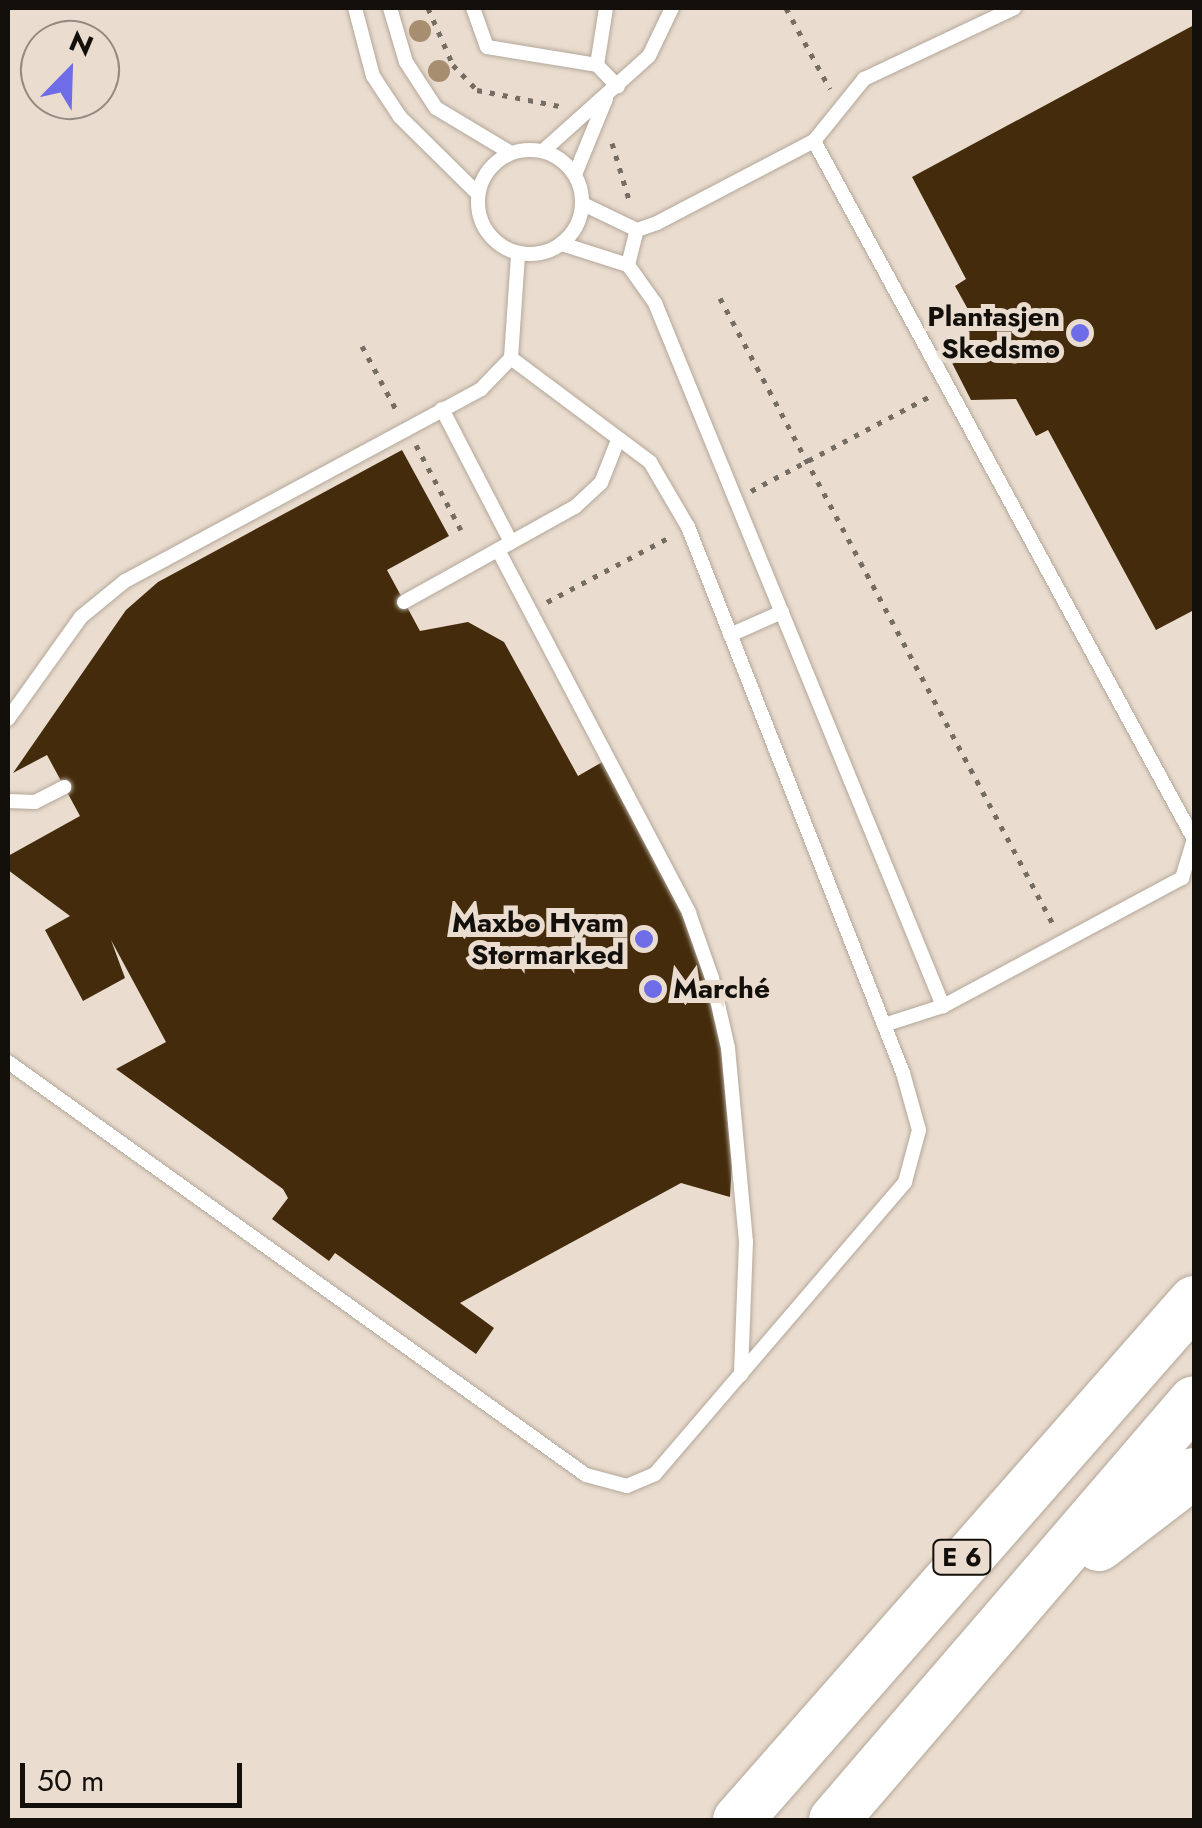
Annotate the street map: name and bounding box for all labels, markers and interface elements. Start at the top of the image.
north arrow [20,20,120,120]
text: N [63,21,99,67]
place label: Plantasjen Skedsmo [927,300,1060,366]
marker: Plantasjen Skedsmo [1069,322,1091,344]
place label: Maxbo Hvam Stormarked [452,906,624,972]
marker: Maxbo Hvam Stormarked [633,928,655,950]
place label: Marché [673,972,770,1006]
marker: Marché [642,978,664,1000]
road number: E 6 [932,1537,992,1577]
scale bar [25,1743,248,1805]
text: 50 m [37,1759,104,1802]

